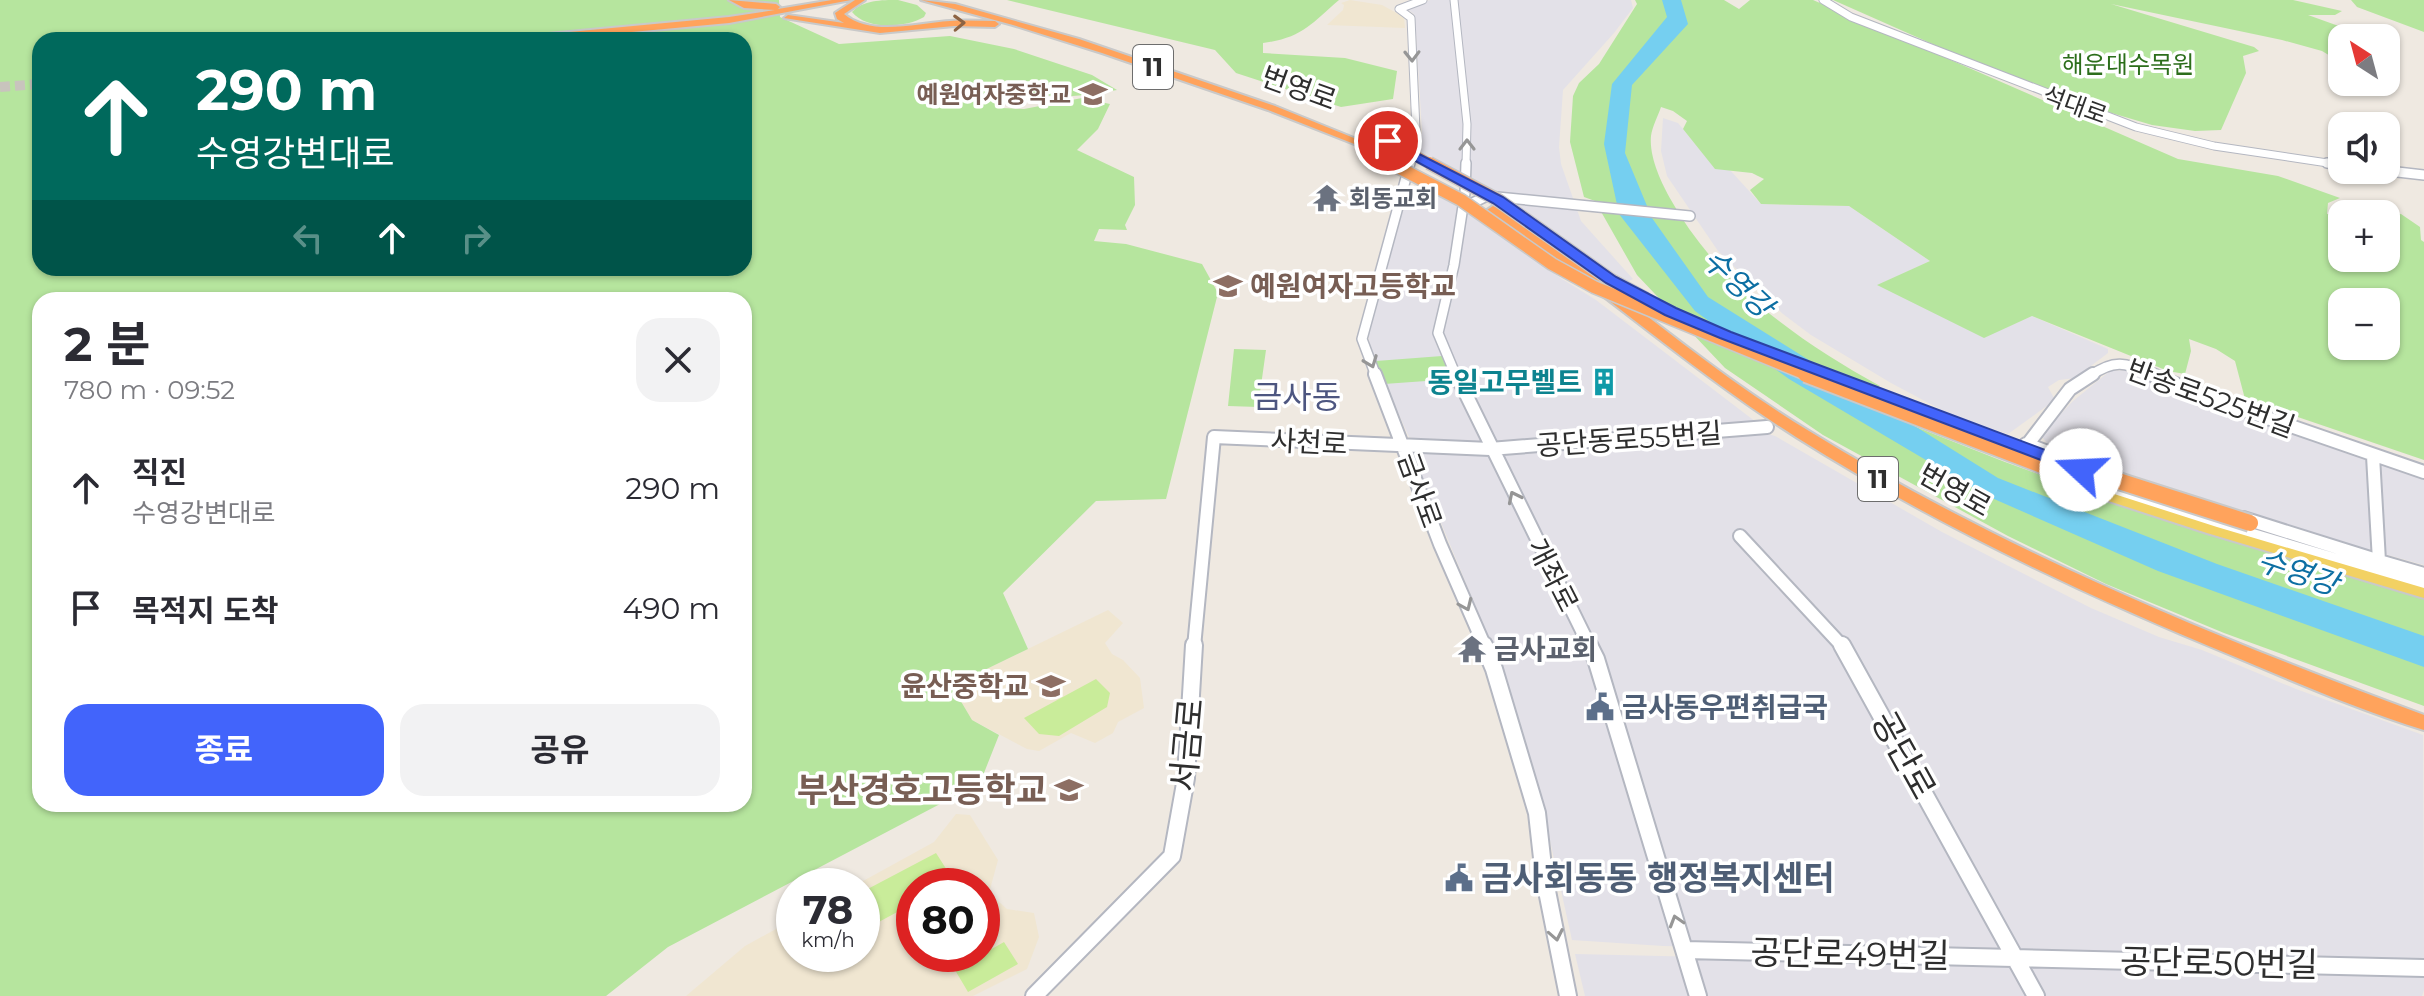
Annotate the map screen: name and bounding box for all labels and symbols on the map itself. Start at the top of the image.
one-way arrow [953,15,965,32]
north arrow [2328,24,2400,96]
road number: 11 [1133,45,1173,89]
one-way arrow [1403,50,1421,63]
park label: 해운대수목원 [2062,50,2194,79]
street label: 번영로 [1257,59,1341,117]
school or university icon: 예원여자중학교 [1078,79,1108,109]
place label: 예원여자중학교 [916,80,1071,109]
street label: 석대로 [2039,80,2111,130]
pin [1354,107,1422,175]
one-way arrow [1458,138,1476,151]
temple icon: 회동교회 [1312,183,1342,213]
place label: 회동교회 [1349,184,1437,213]
water label: 수영강 [1695,241,1783,327]
place label: 예원여자고등학교 [1250,269,1456,303]
school or university icon: 예원여자고등학교 [1213,271,1243,301]
street label: 반송로525번길 [2122,352,2300,444]
one-way arrow [1361,354,1378,368]
place label: 동일고무벨트 [1427,365,1582,399]
building icon: 동일고무벨트 [1589,367,1619,397]
district label: 금사동 [1253,377,1341,416]
street label: 공단동로55번길 [1535,416,1723,462]
street label: 사천로 [1270,423,1348,461]
position arrow [2039,428,2123,512]
street label: 금사로 [1391,448,1449,532]
street label: 번영로 [1913,456,1997,524]
road number: 11 [1858,457,1898,501]
one-way arrow [1508,490,1524,505]
street label: 개좌로 [1520,533,1586,617]
water label: 수영강 [2253,541,2346,604]
one-way arrow [1456,596,1472,611]
place label: 금사교회 [1494,632,1597,666]
temple icon: 금사교회 [1457,634,1487,664]
place label: 윤산중학교 [900,669,1029,703]
school or university icon: 윤산중학교 [1036,671,1066,701]
place label: 금사동우편취급국 [1622,690,1828,724]
public building icon: 금사동우편취급국 [1585,692,1615,722]
street label: 서금로 [1162,696,1212,794]
street label: 공단로 [1863,704,1945,806]
place label: 부산경호고등학교 [797,769,1047,811]
school or university icon: 부산경호고등학교 [1054,775,1084,805]
place label: 금사회동동 행정복지센터 [1481,857,1835,899]
public building icon: 금사회동동 행정복지센터 [1444,863,1474,893]
speed limit sign: 80 [896,868,1000,972]
one-way arrow [1669,915,1685,929]
one-way arrow [1547,927,1564,941]
street label: 공단로49번길 [1750,931,1950,977]
street label: 공단로50번길 [2120,940,2318,986]

